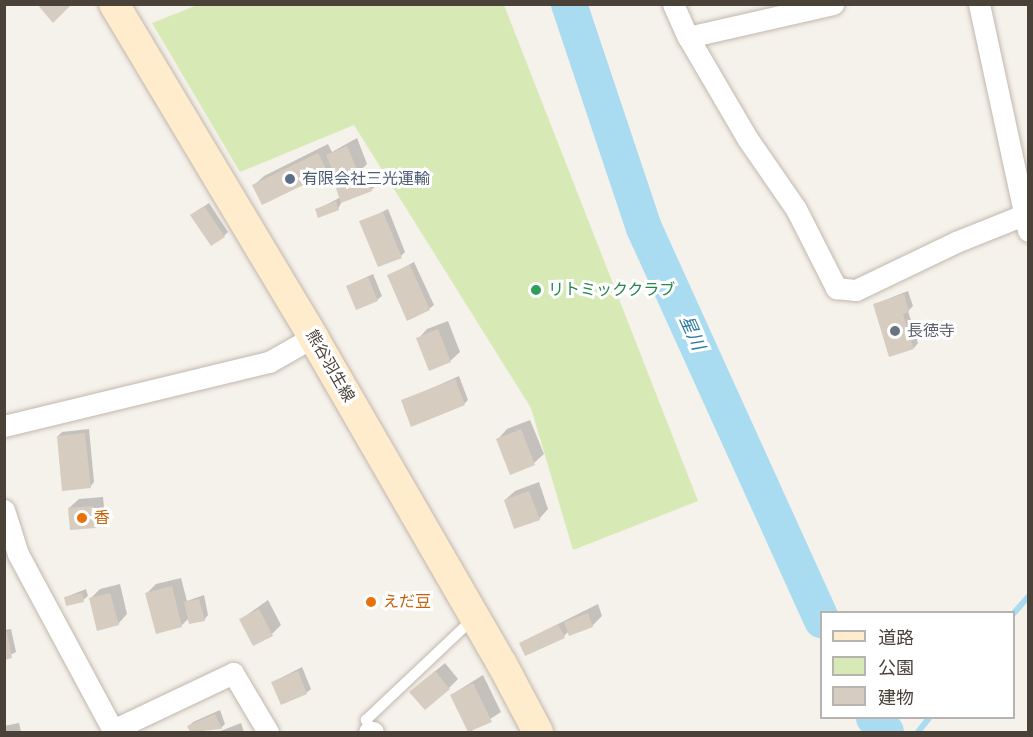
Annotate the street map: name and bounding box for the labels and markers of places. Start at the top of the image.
place label: 有限会社三光運輸 [302,169,430,189]
marker: 有限会社三光運輸 [283,172,297,186]
place label: リトミッククラブ [548,280,676,300]
marker: リトミッククラブ [529,283,543,297]
place label: 長徳寺 [907,321,955,341]
marker: 長徳寺 [888,324,902,338]
place label: 香 [94,508,110,528]
marker: 香 [75,511,89,525]
place label: えだ豆 [383,592,431,612]
marker: えだ豆 [364,595,378,609]

